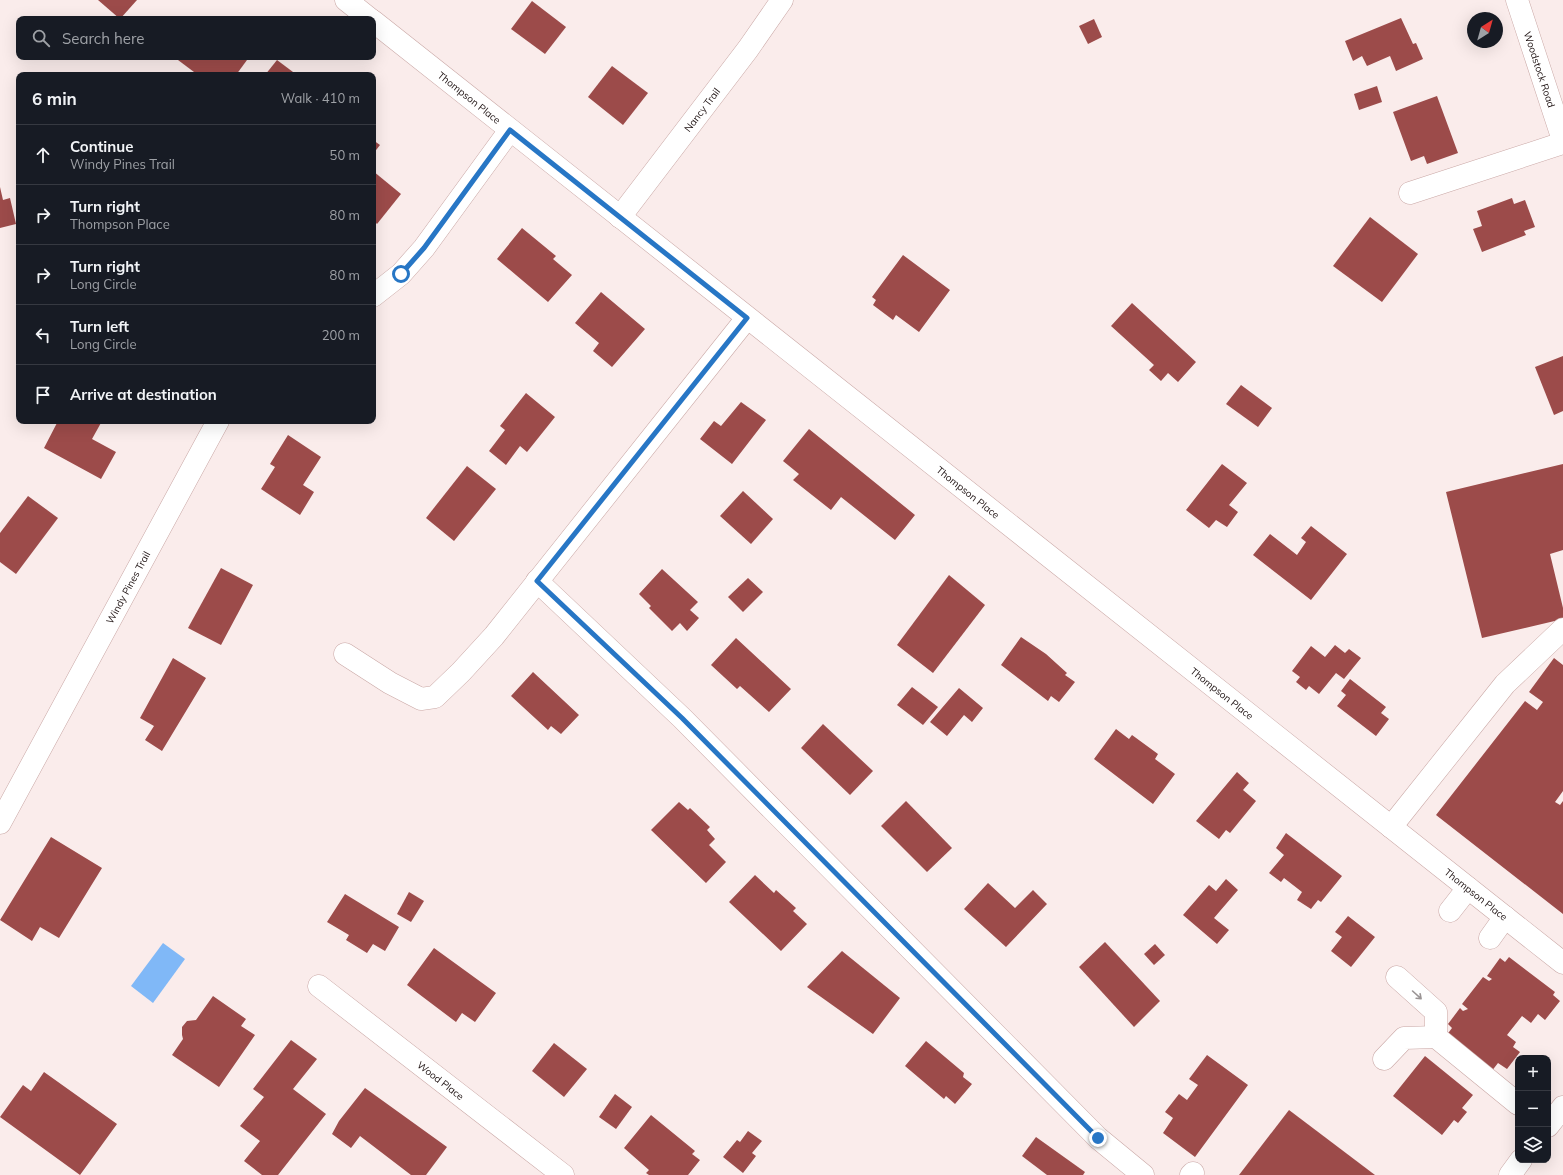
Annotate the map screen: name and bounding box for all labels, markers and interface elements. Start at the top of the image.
north arrow [1467,12,1503,48]
search box [16,16,376,60]
icon: search [30,27,52,49]
text: Search here [62,29,144,48]
street label: Woodstock Road [1521,30,1558,109]
street label: Thompson Place [435,68,504,126]
street label: Nancy Trail [681,85,723,134]
text: 6 min [32,88,77,109]
text: Walk · 410 m [281,90,360,106]
text: Continue [70,137,133,156]
icon: ahead [32,144,54,166]
text: 50 m [330,147,360,163]
text: Windy Pines Trail [70,156,175,172]
text: Turn right [70,197,140,216]
icon: right [32,204,54,226]
text: 80 m [330,207,360,223]
text: Thompson Place [70,216,170,232]
text: Turn right [70,257,140,276]
icon: right [32,264,54,286]
route start [392,265,410,283]
text: 80 m [330,267,360,283]
text: Long Circle [70,276,137,292]
text: Turn left [70,317,129,336]
icon: left [32,324,54,346]
text: 200 m [322,327,360,343]
text: Long Circle [70,336,137,352]
icon: arrive [32,384,54,406]
text: Arrive at destination [70,385,217,404]
street label: Thompson Place [934,463,1002,521]
street label: Windy Pines Trail [103,549,153,626]
street label: Thompson Place [1188,664,1256,722]
street label: Thompson Place [1442,865,1510,923]
one-way arrow [1411,990,1422,999]
map controls [1515,1055,1551,1163]
button: + [1515,1055,1551,1091]
street label: Wood Place [415,1058,467,1103]
button: − [1515,1091,1551,1127]
button: layers [1515,1127,1551,1163]
route end [1089,1129,1107,1147]

